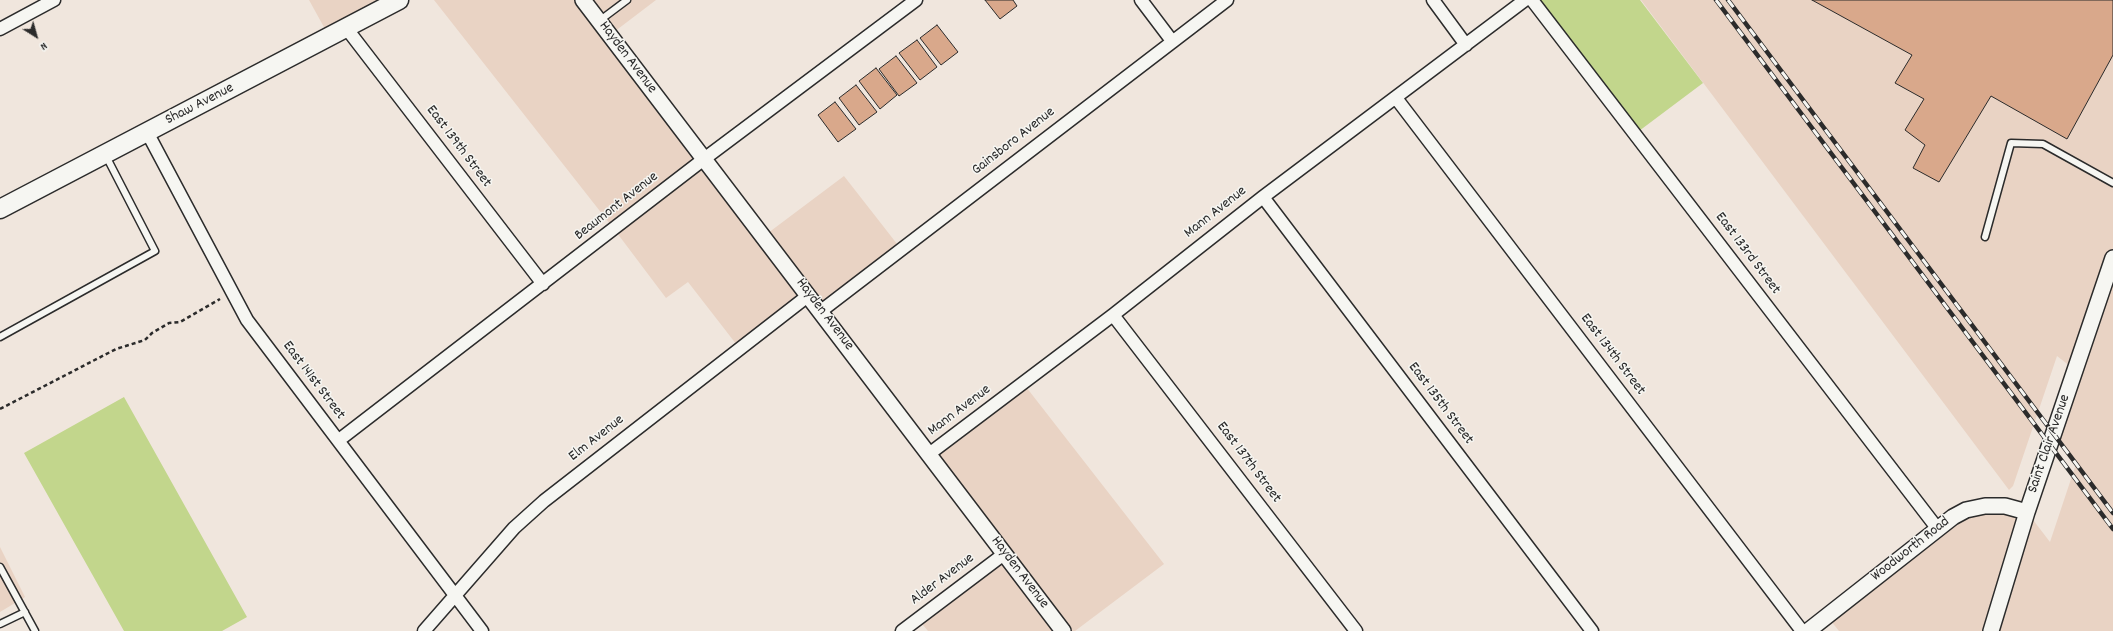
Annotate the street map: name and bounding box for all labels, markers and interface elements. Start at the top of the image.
north arrow [16,16,56,56]
street label: Hayden Avenue [594,18,660,98]
text: N [36,38,50,54]
street label: Shaw Avenue [163,80,237,130]
street label: East 139th Street [421,102,495,192]
street label: Gainsboro Avenue [969,104,1059,180]
street label: Beaumont Avenue [572,169,662,245]
street label: Mann Avenue [1181,183,1251,243]
street label: East 133rd Street [1710,209,1784,299]
street label: Hayden Avenue [791,275,857,355]
street label: East 134th Street [1575,311,1649,399]
street label: East 141st Street [278,338,348,424]
street label: East 135th Street [1403,359,1477,449]
street label: Mann Avenue [925,381,995,441]
street label: Saint Clair Avenue [2025,392,2075,496]
street label: Elm Avenue [566,412,628,466]
street label: East 137th Street [1212,419,1284,507]
street label: Woodworth Road [1868,514,1954,586]
street label: Hayden Avenue [986,533,1052,613]
street label: Alder Avenue [907,550,979,610]

